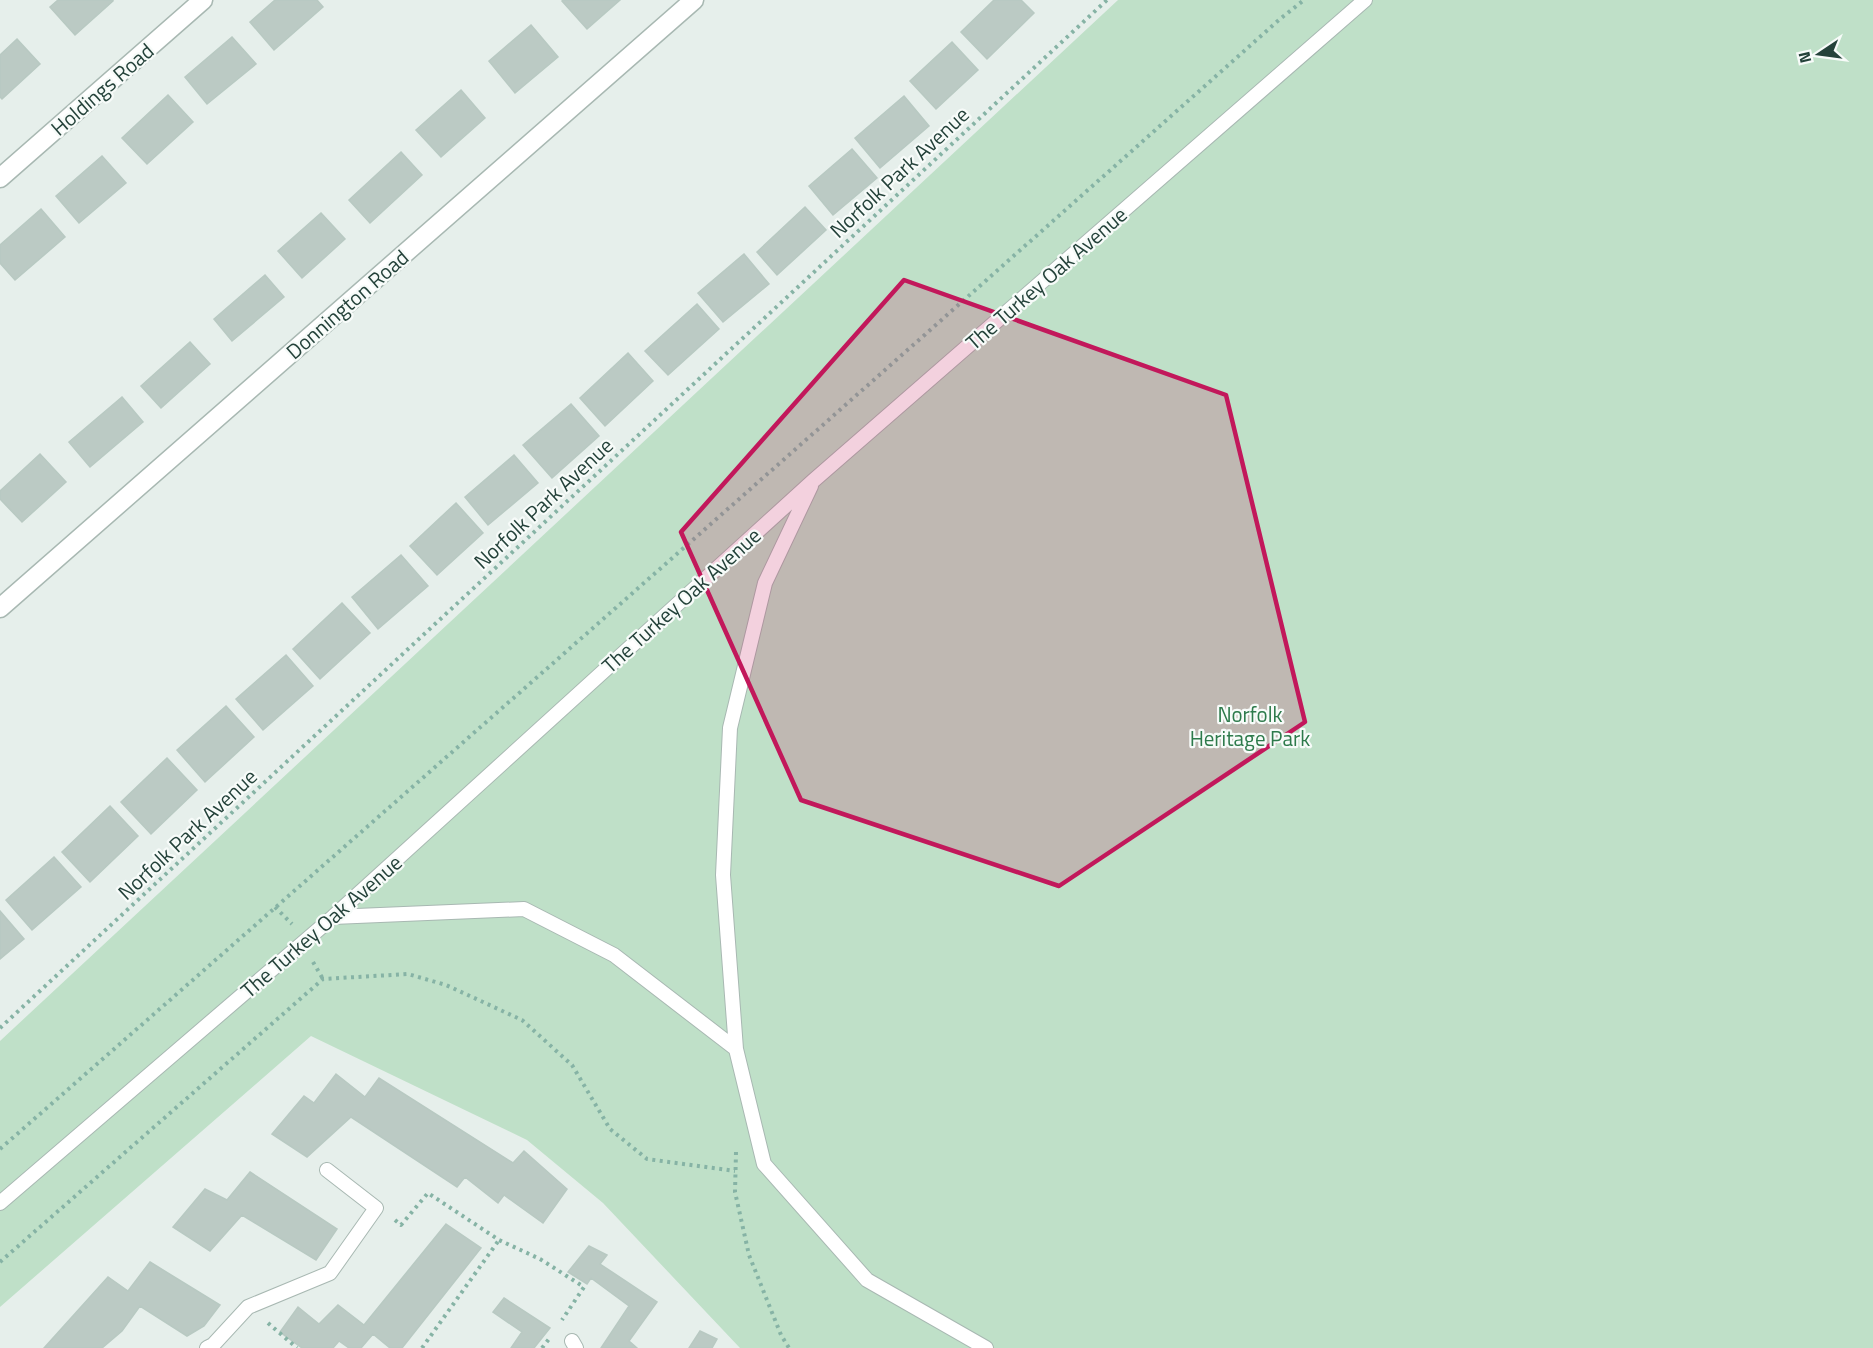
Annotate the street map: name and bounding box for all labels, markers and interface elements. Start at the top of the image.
north arrow [1789,24,1849,84]
street label: Holdings Road [43,35,161,143]
text: N [1791,49,1817,65]
street label: Norfolk Park Avenue [822,99,976,245]
street label: The Turkey Oak Avenue [958,199,1134,357]
street label: Donnington Road [279,242,415,366]
street label: Norfolk Park Avenue [466,430,620,576]
street label: The Turkey Oak Avenue [594,520,768,680]
park label: Norfolk Heritage Park [1190,698,1310,754]
street label: Norfolk Park Avenue [110,761,264,907]
street label: The Turkey Oak Avenue [233,847,409,1005]

